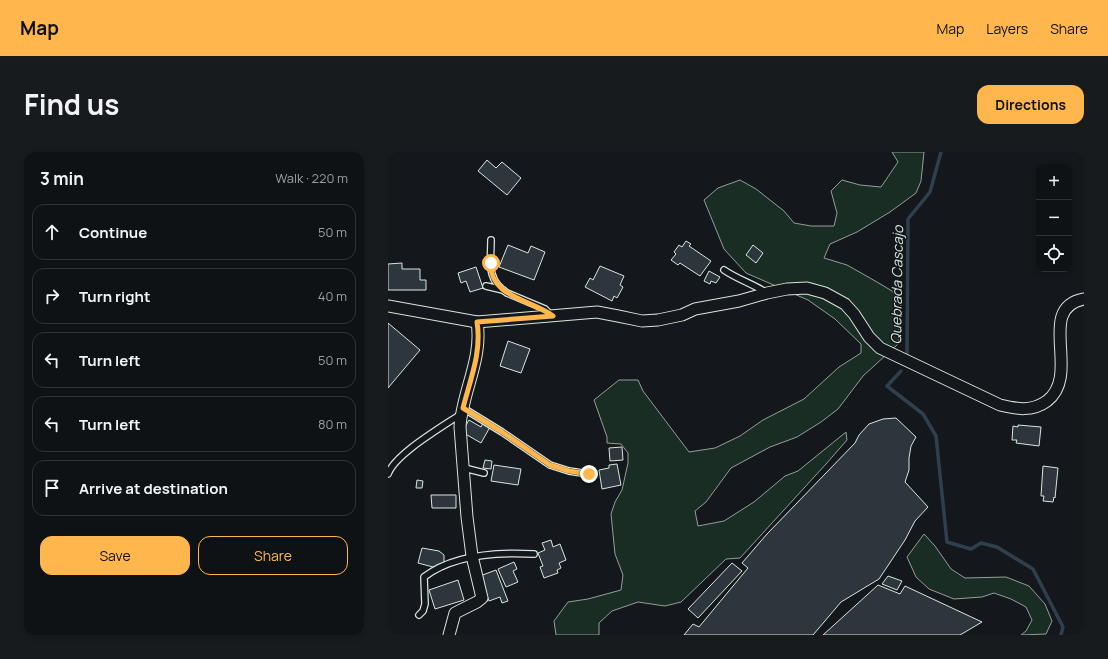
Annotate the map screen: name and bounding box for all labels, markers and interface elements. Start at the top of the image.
text: Map [20,15,59,41]
text: Map [936,19,964,38]
text: Layers [986,19,1028,38]
text: Share [1050,19,1088,38]
text: Find us [24,85,119,123]
button: Directions [977,85,1084,124]
map controls [1036,164,1072,272]
button: + [1036,164,1072,200]
text: 3 min [40,167,84,190]
text: Walk · 220 m [275,169,348,187]
button: − [1036,200,1072,236]
icon: ahead [41,221,63,243]
text: Continue [79,222,147,243]
text: 50 m [318,223,347,241]
water label: Quebrada Cascajo [886,225,907,345]
button: locate [1036,236,1072,272]
route start [482,254,500,272]
icon: right [41,285,63,307]
text: Turn right [79,286,150,307]
text: 40 m [318,287,347,305]
icon: left [41,349,63,371]
text: Turn left [79,350,141,371]
text: 50 m [318,351,347,369]
icon: left [41,413,63,435]
text: Turn left [79,414,141,435]
text: 80 m [318,415,347,433]
route end [580,465,598,483]
icon: arrive [41,477,63,499]
text: Arrive at destination [79,478,228,499]
button: Save [40,536,190,575]
button: Share [198,536,348,575]

